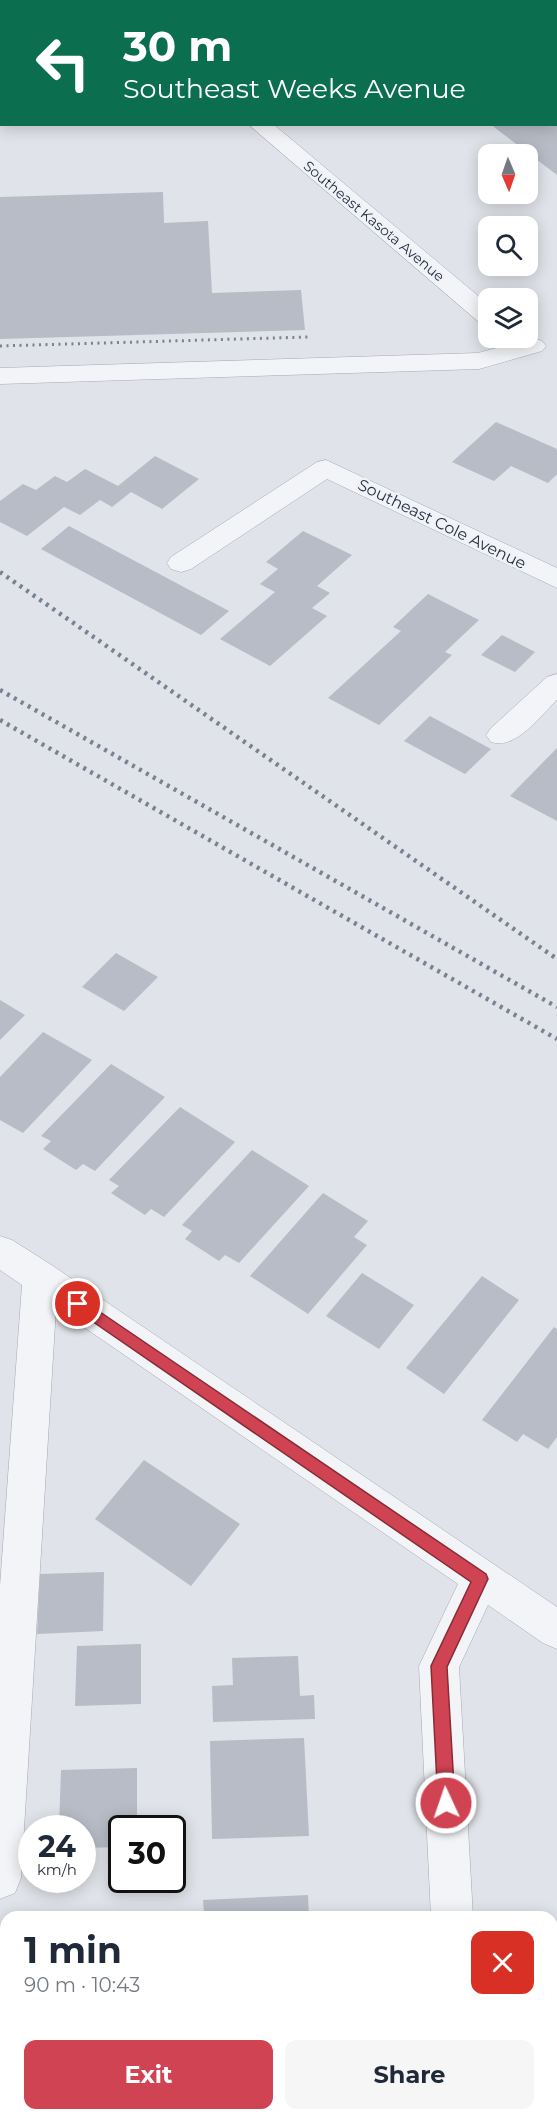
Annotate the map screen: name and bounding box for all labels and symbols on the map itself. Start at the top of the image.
north arrow [478,144,538,204]
street label: Southeast Kasota Avenue [300,157,448,285]
street label: Southeast Cole Avenue [355,475,529,573]
pin [52,1278,103,1329]
position arrow [414,1771,478,1835]
speed limit sign: 30 [108,1815,186,1893]

